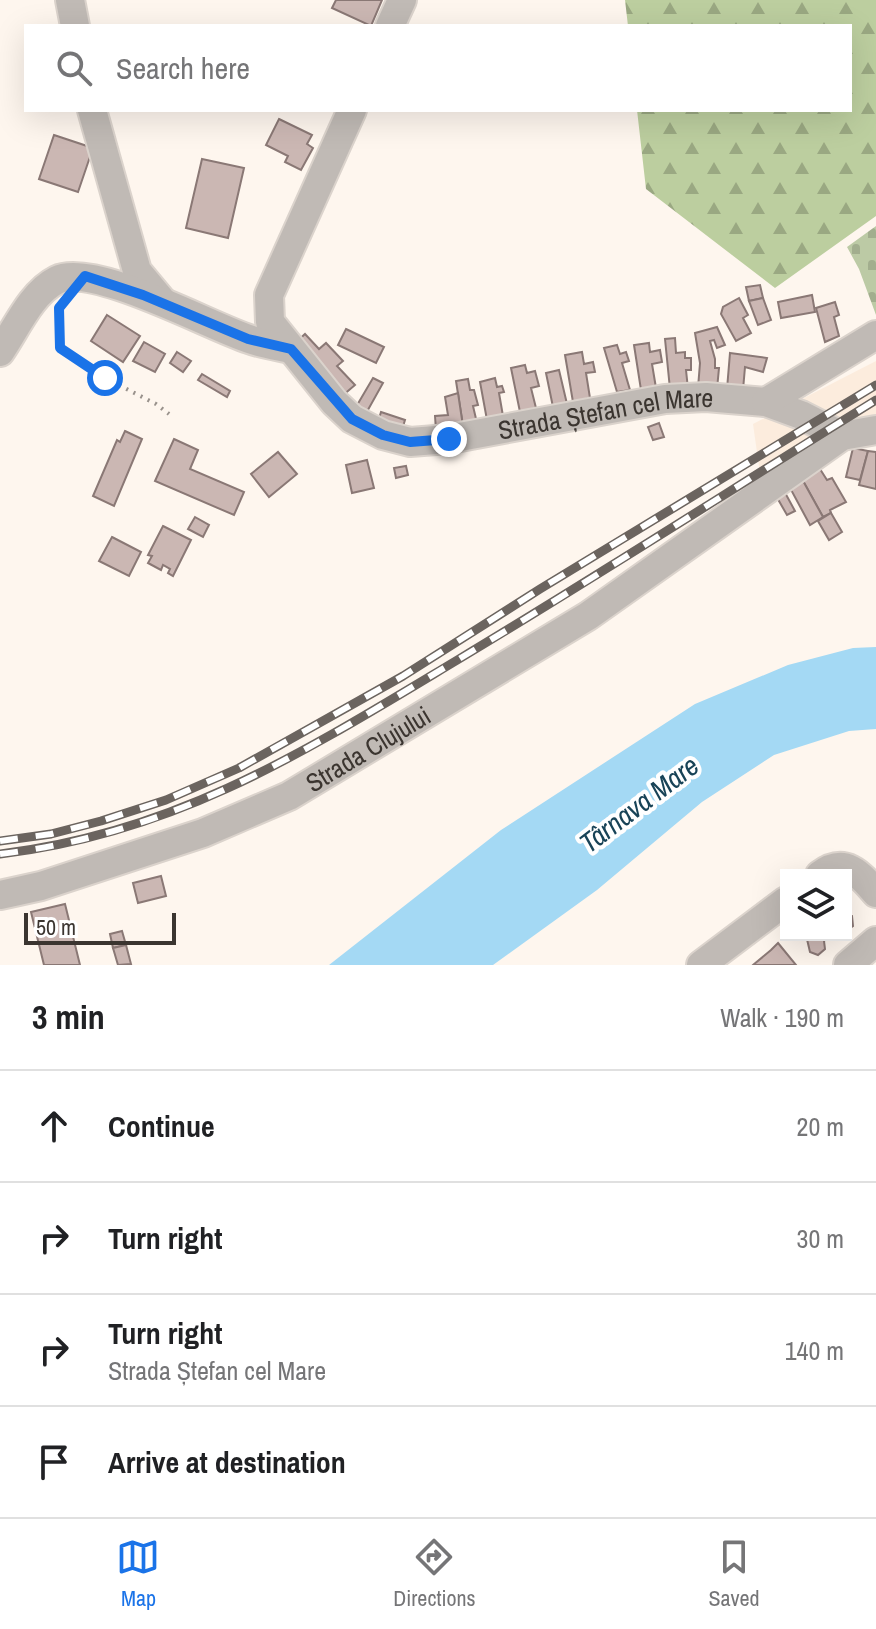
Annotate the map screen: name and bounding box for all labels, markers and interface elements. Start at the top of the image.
search box [24,24,852,112]
icon: search [52,46,96,90]
text: Search here [116,48,250,88]
route start [87,360,123,396]
street label: Strada Ștefan cel Mare [495,379,715,447]
route end [431,421,467,457]
street label: Strada Clujului [299,697,437,800]
water label: Târnava Mare [572,747,706,861]
map controls [780,869,852,941]
button: layers [780,869,852,941]
scale bar [24,909,176,945]
text: 50 m [36,912,76,942]
text: 3 min [32,994,105,1040]
text: Walk · 190 m [720,1000,844,1035]
icon: ahead [32,1104,76,1148]
text: Continue [108,1106,215,1146]
text: 20 m [797,1109,844,1144]
icon: right [32,1216,76,1260]
text: Turn right [108,1218,222,1258]
text: 30 m [797,1221,844,1256]
text: Turn right [108,1313,222,1353]
icon: right [32,1328,76,1372]
text: 140 m [785,1333,844,1368]
text: Strada Ștefan cel Mare [108,1353,326,1388]
icon: arrive [32,1440,76,1484]
text: Arrive at destination [108,1442,346,1482]
tab: Map [116,1535,160,1613]
tab: Directions [393,1535,476,1613]
tab: Saved [708,1535,760,1613]

